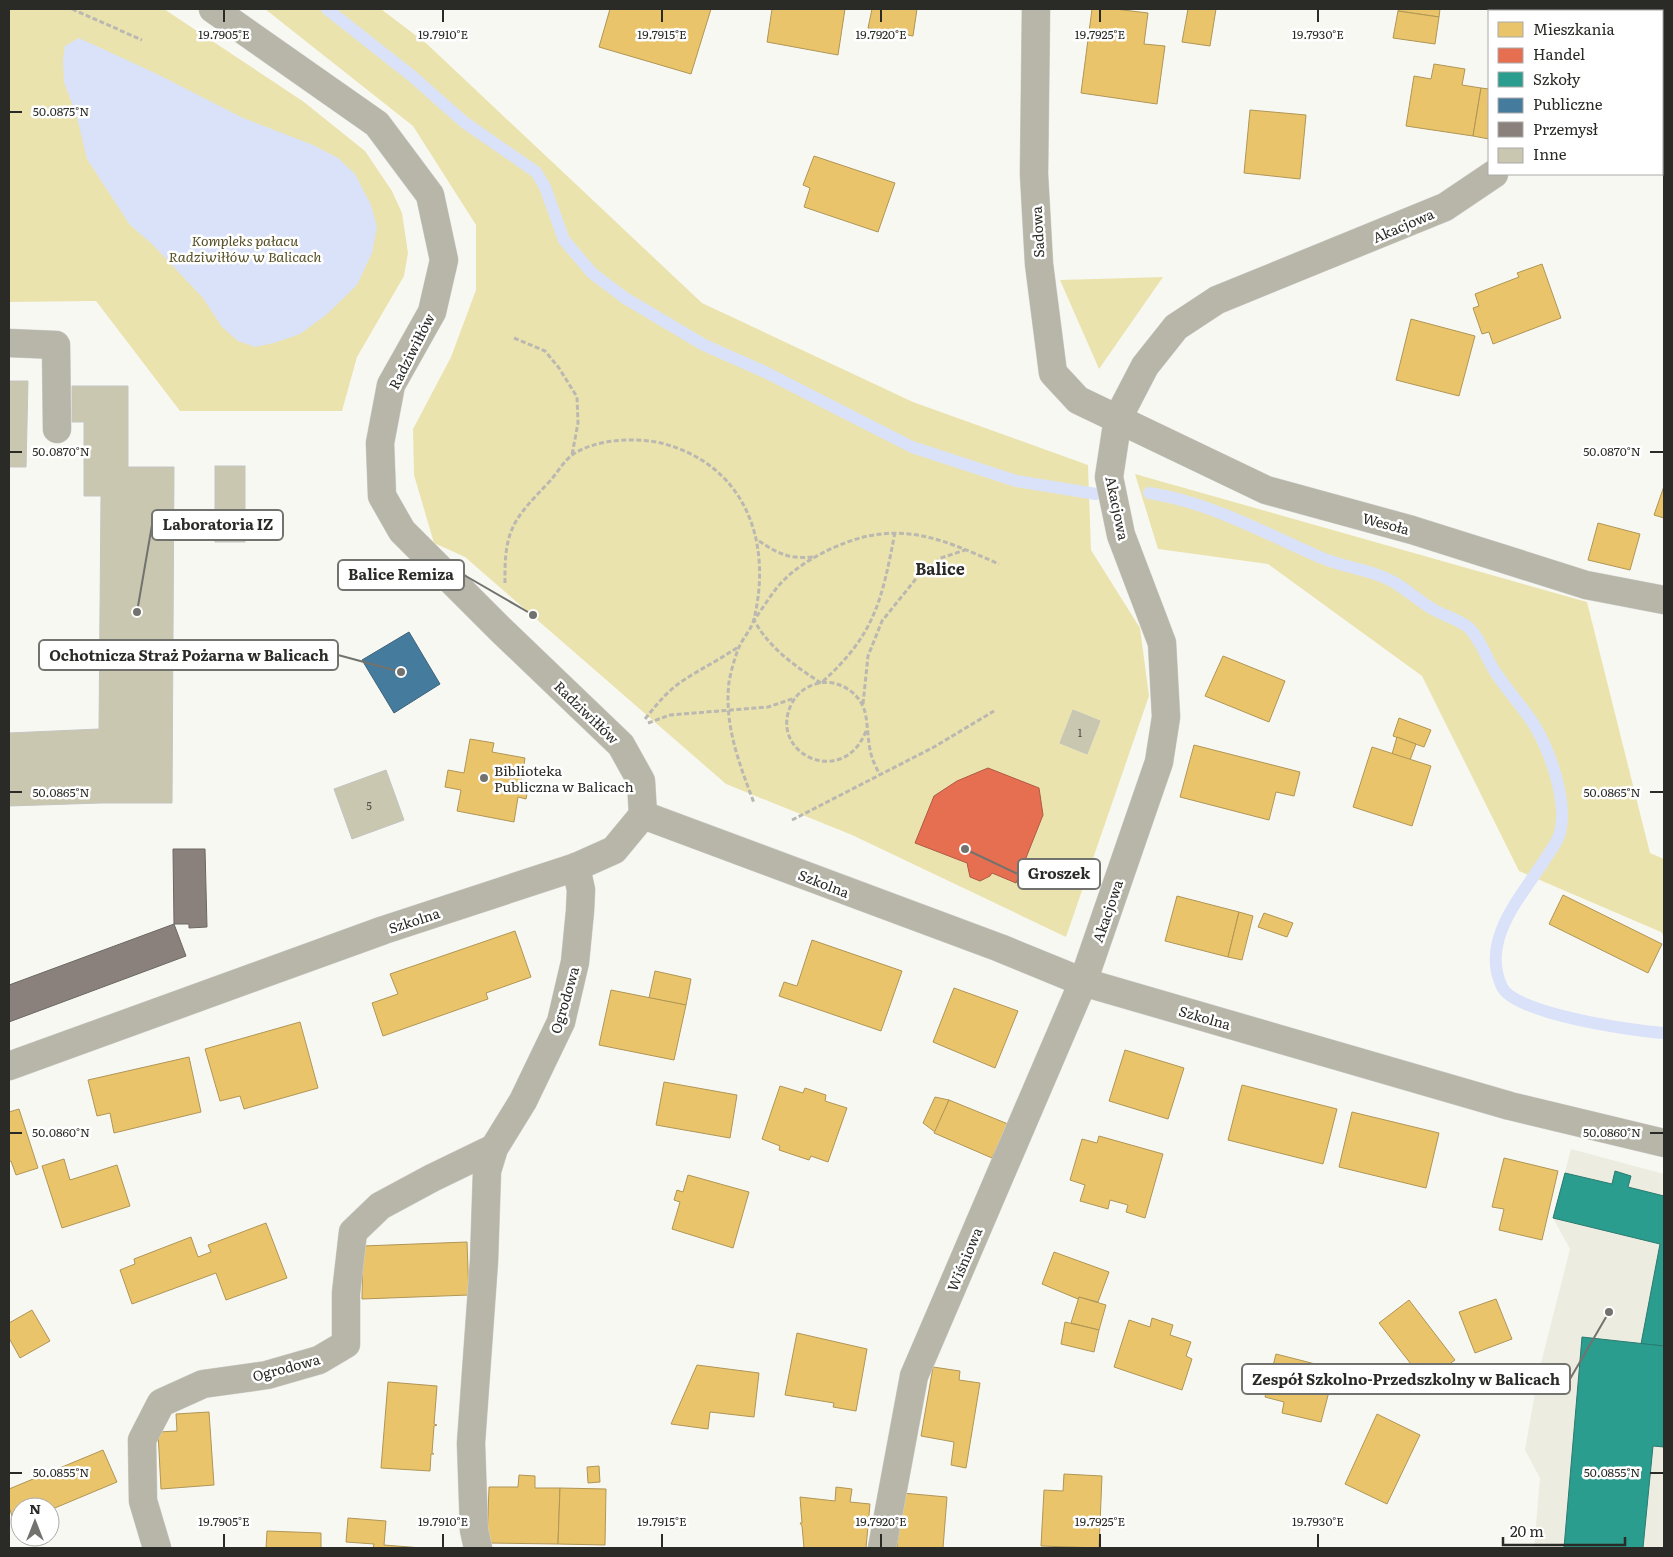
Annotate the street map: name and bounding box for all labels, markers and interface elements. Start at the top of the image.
legend [1488,10,1663,175]
text: Mieszkania [1533,17,1615,40]
text: 19.7905°E [198,25,250,43]
text: 19.7910°E [418,25,468,43]
text: 19.7915°E [637,25,687,43]
text: 19.7920°E [855,25,907,43]
text: 19.7925°E [1075,25,1126,43]
text: 19.7930°E [1292,25,1344,43]
text: Handel [1533,42,1585,65]
text: Szkoły [1533,67,1581,90]
text: Publiczne [1533,92,1603,115]
text: 50.0875°N [33,102,89,120]
text: Przemysł [1533,117,1598,140]
text: Inne [1533,142,1567,165]
street label: Akacjowa [1369,203,1437,247]
street label: Sadowa [1026,205,1048,258]
park label: Kompleks pałacu Radziwiłłów w Balicach [169,230,322,266]
street label: Radziwiłłów [383,309,439,393]
text: 50.0870°N [32,442,90,460]
text: 50.0870°N [1583,442,1641,460]
street label: Akacjowa [1101,474,1135,542]
street label: Wesoła [1360,507,1412,539]
callout: Laboratoria IZ [152,510,283,540]
text: Laboratoria IZ [163,512,273,535]
district label: Balice [915,556,965,580]
callout: Balice Remiza [338,560,464,590]
text: Balice Remiza [348,562,454,585]
callout: Ochotnicza Straż Pożarna w Balicach [39,640,338,670]
text: Ochotnicza Straż Pożarna w Balicach [49,643,329,666]
street label: Radziwiłłów [550,676,624,748]
house number: 1 [1078,724,1083,740]
place label: Biblioteka Publiczna w Balicach [494,760,634,796]
marker: Biblioteka Publiczna w Balicach [478,772,490,784]
text: 50.0865°N [32,783,90,801]
text: 50.0865°N [1583,783,1641,801]
house number: 5 [366,797,372,813]
callout: Groszek [1018,859,1100,889]
text: Groszek [1028,861,1091,884]
street label: Szkolna [796,864,853,902]
street label: Akacjowa [1087,877,1127,945]
street label: Szkolna [386,902,443,938]
street label: Ogrodowa [545,964,583,1036]
street label: Szkolna [1177,1000,1234,1034]
text: 50.0860°N [32,1123,90,1141]
text: 50.0860°N [1583,1123,1641,1141]
street label: Wiśniowa [942,1224,987,1294]
street label: Ogrodowa [250,1348,322,1386]
callout: Zespół Szkolno-Przedszkolny w Balicach [1242,1364,1570,1394]
text: Zespół Szkolno-Przedszkolny w Balicach [1252,1367,1560,1390]
text: 50.0855°N [33,1463,89,1481]
text: 50.0855°N [1584,1463,1640,1481]
north arrow [10,1497,60,1547]
text: N [29,1498,41,1518]
text: 19.7905°E [198,1512,250,1530]
text: 19.7910°E [418,1512,468,1530]
text: 19.7915°E [637,1512,687,1530]
text: 19.7920°E [855,1512,907,1530]
text: 19.7925°E [1075,1512,1126,1530]
text: 19.7930°E [1292,1512,1344,1530]
scale bar [1503,1514,1626,1546]
text: 20 m [1510,1519,1544,1542]

